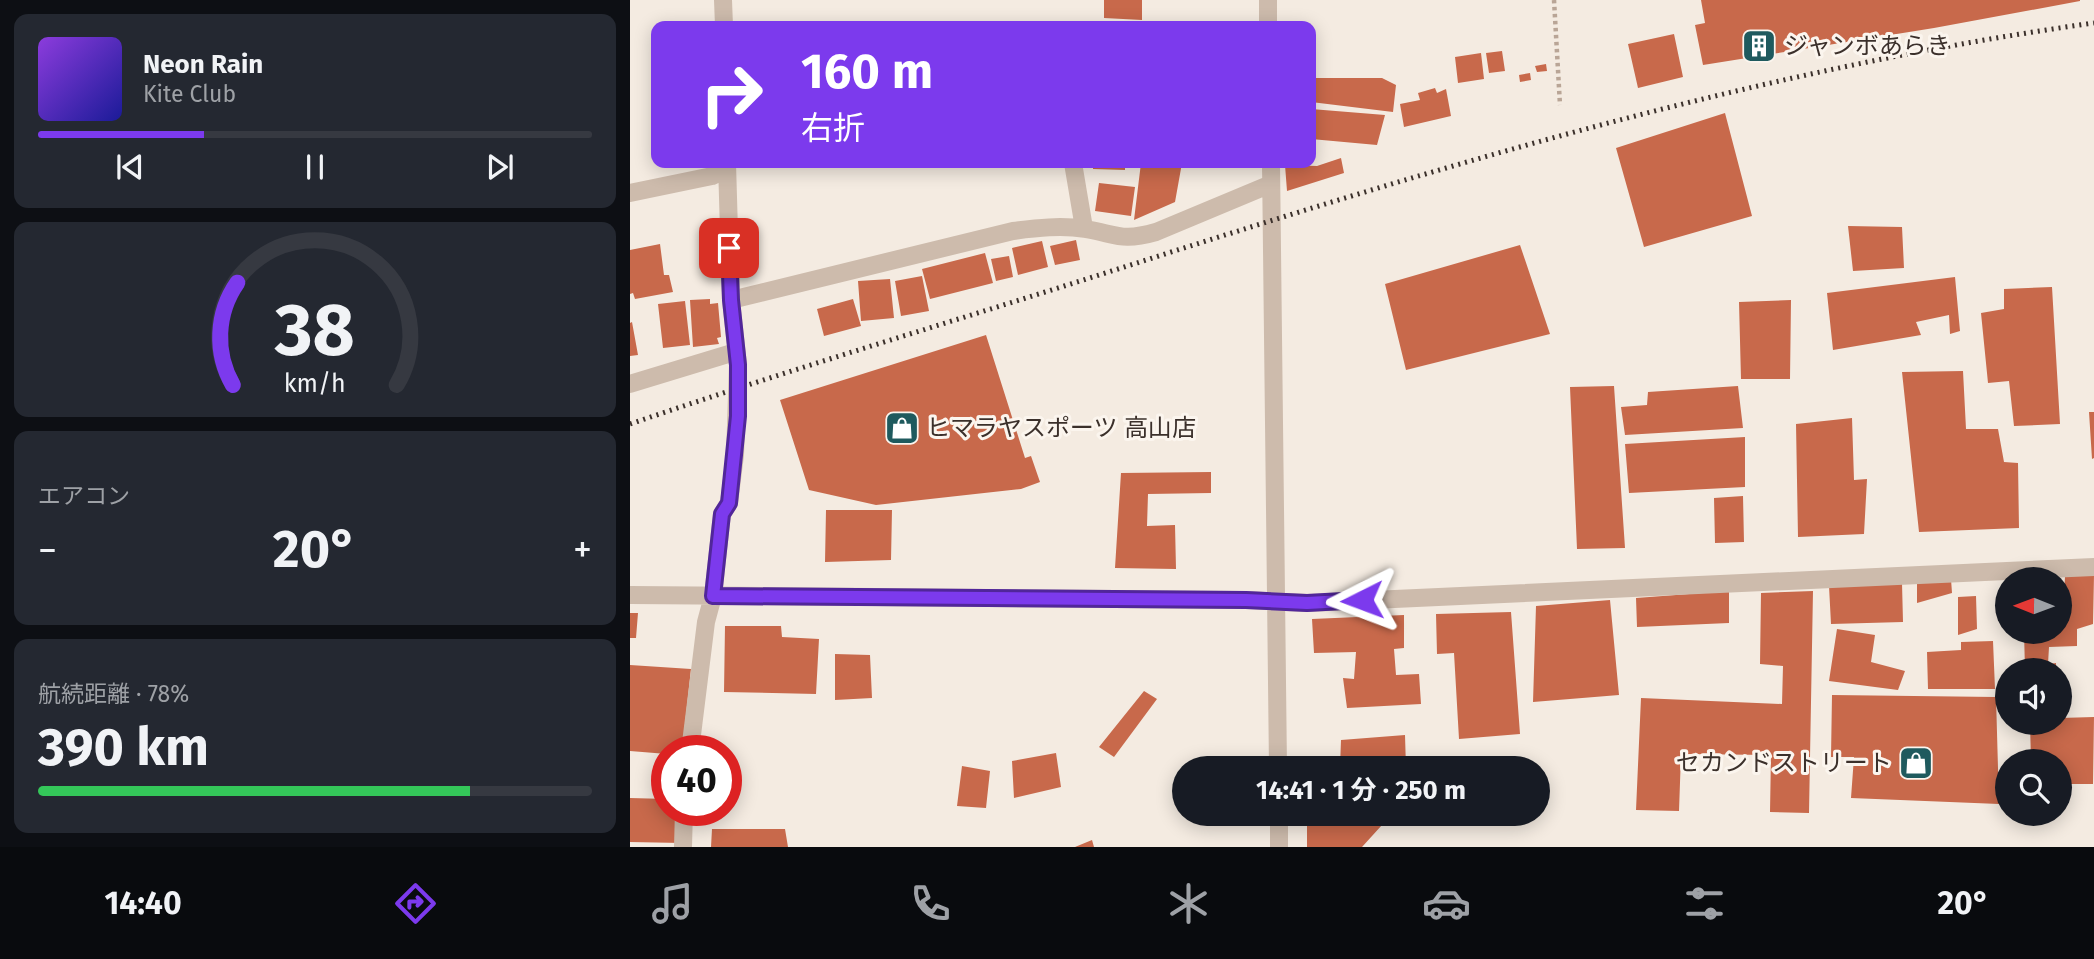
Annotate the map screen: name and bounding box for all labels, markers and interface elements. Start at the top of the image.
building icon: ジャンボあらき [1740,27,1778,65]
place label: ジャンボあらき [1784,32,1951,60]
text: 160 m [801,42,933,101]
text: Neon Rain [143,49,263,80]
icon: right [686,49,777,140]
text: Kite Club [143,80,236,108]
text: 右折 [801,109,865,147]
icon: previous [111,148,149,186]
icon: pause [296,148,334,186]
icon: next [481,148,519,186]
pin [699,218,759,278]
icon: arrive [710,229,748,267]
text: 38 [274,288,355,375]
text: km/h [284,369,346,399]
shop icon: ヒマラヤスポーツ 高山店 [883,409,921,447]
place label: ヒマラヤスポーツ 高山店 [926,414,1196,442]
text: エアコン [38,482,130,510]
text: 20° [273,518,357,581]
text: − [38,527,57,573]
text: + [573,527,592,573]
position arrow [1325,563,1399,637]
north arrow [1995,567,2072,644]
map controls [1995,567,2072,826]
button: sound [1995,658,2072,735]
text: 航続距離 · 78% [38,680,189,708]
text: 390 km [38,716,209,779]
speed limit sign: 40 [651,735,742,826]
shop icon: セカンドストリート [1897,744,1935,782]
place label: セカンドストリート [1676,749,1892,777]
button: search [1995,749,2072,826]
text: 14:41 · 1 分 · 250 m [1256,775,1466,806]
icon: directions [391,879,440,928]
icon: music [648,879,697,928]
icon: phone [906,879,955,928]
icon: climate [1164,879,1213,928]
icon: car [1422,879,1471,928]
icon: filters [1680,879,1729,928]
text: 14:40 [104,884,182,922]
text: 20° [1938,884,1990,922]

